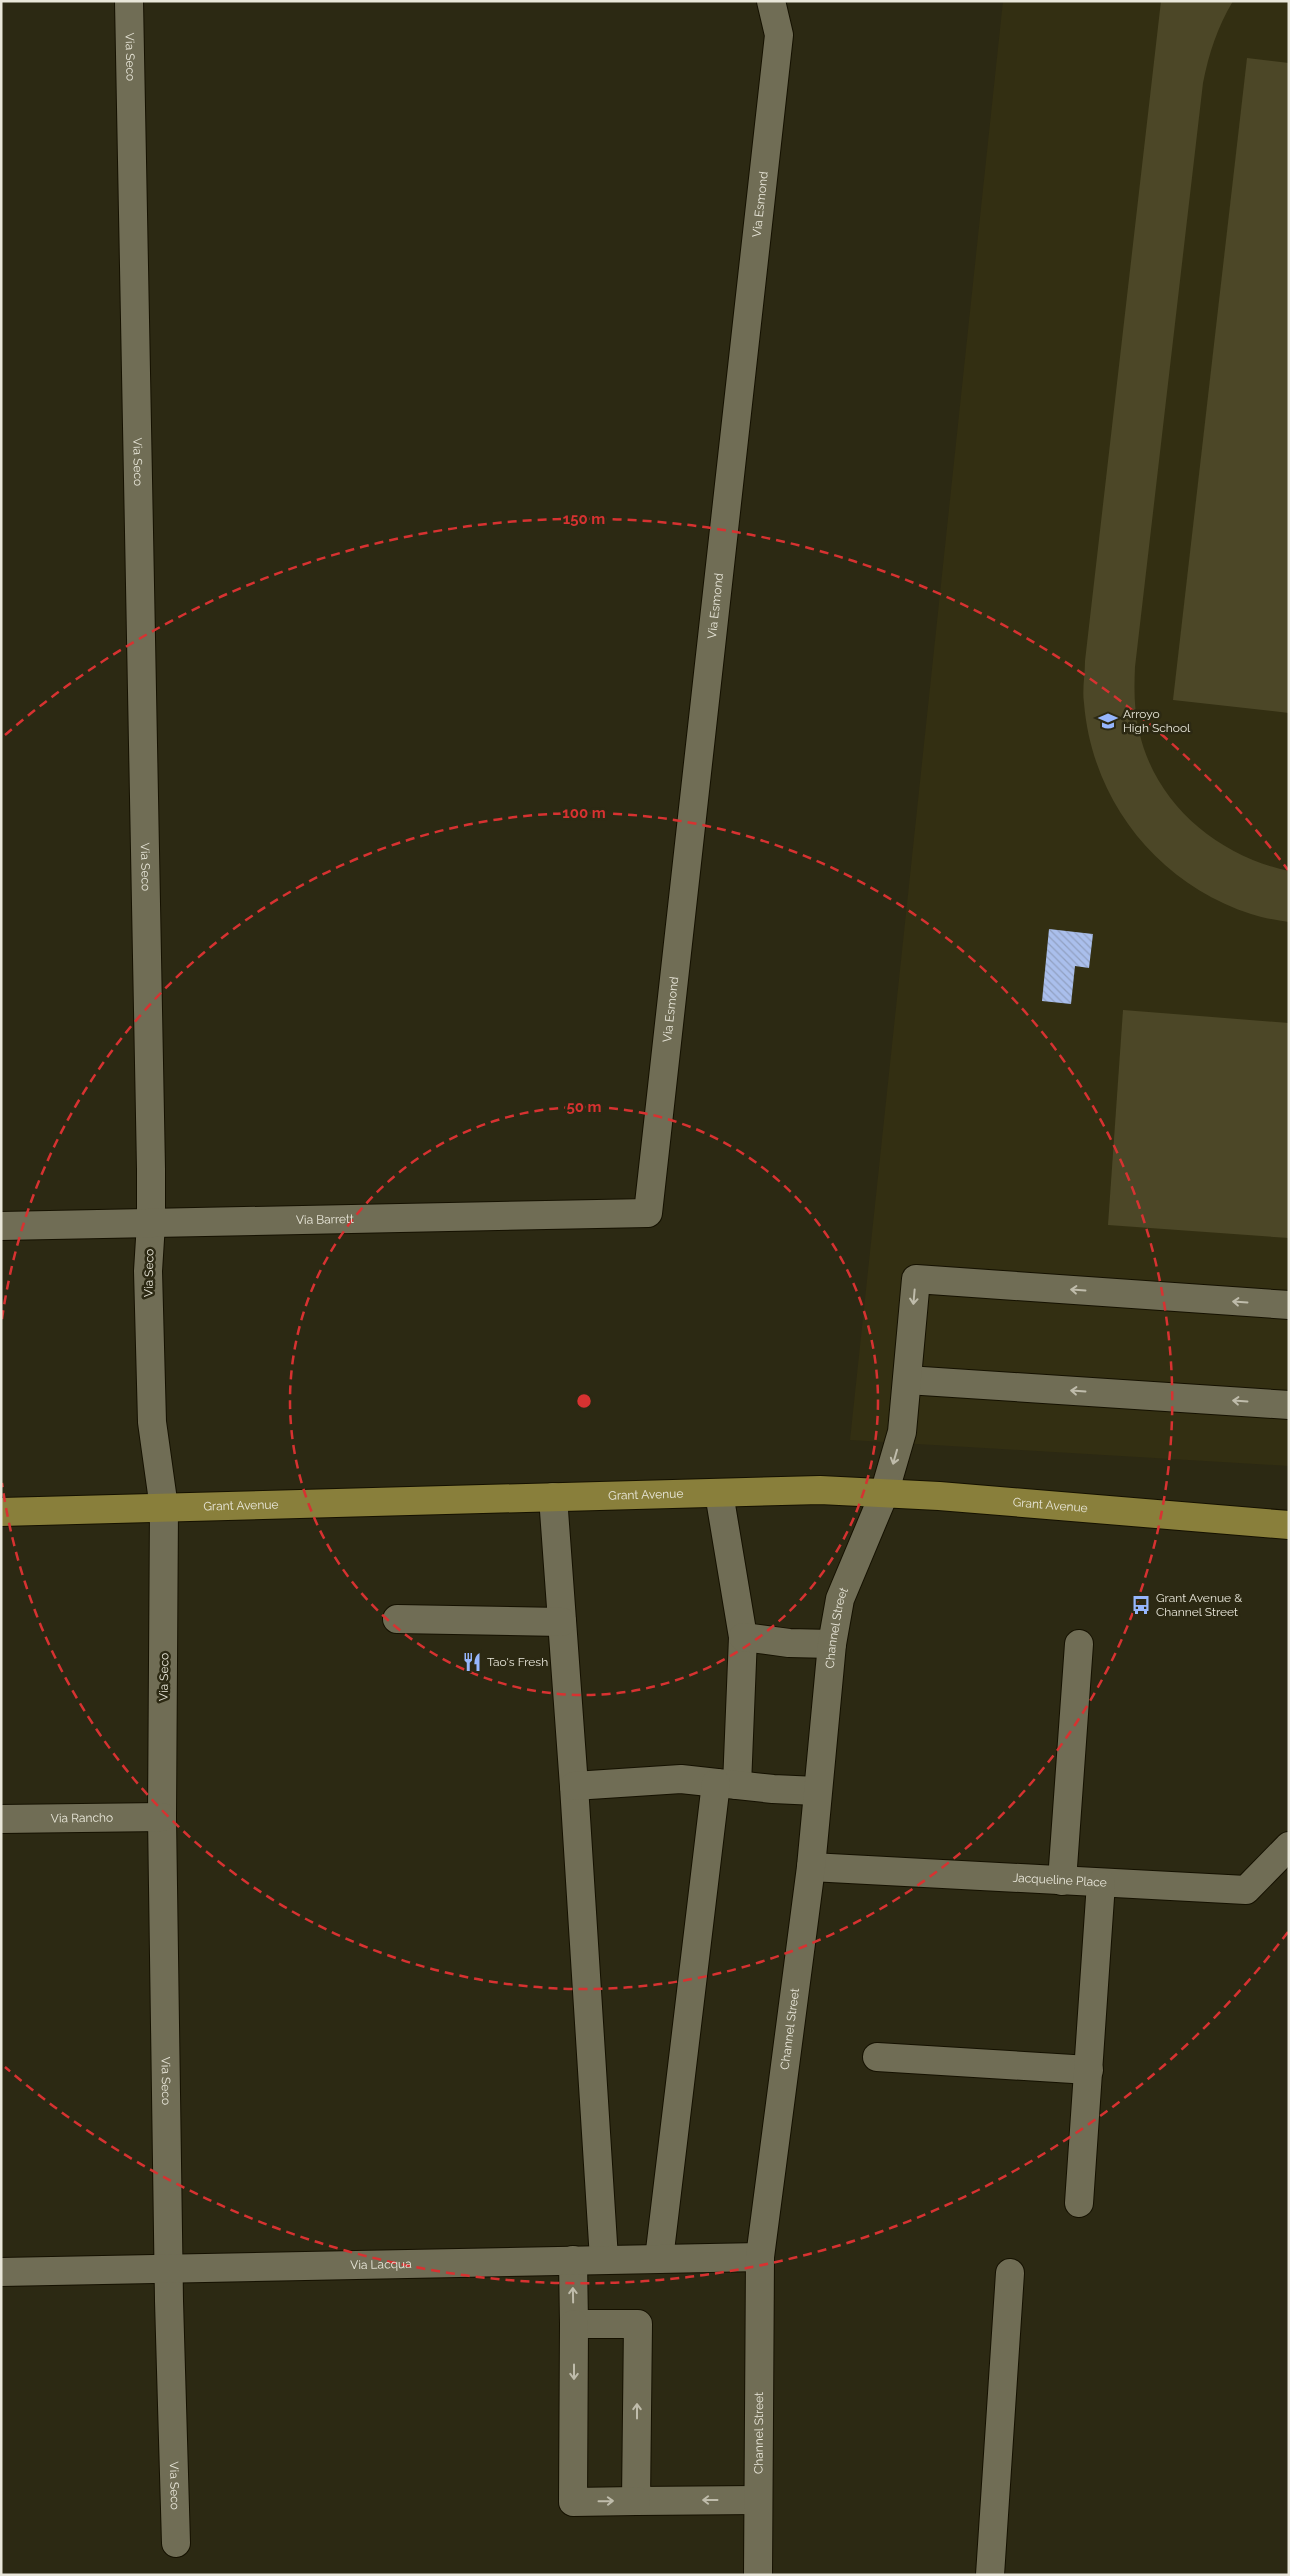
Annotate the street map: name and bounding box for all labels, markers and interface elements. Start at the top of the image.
street label: Via Seco [123,33,138,81]
street label: Via Esmond [750,171,771,238]
street label: Via Seco [130,438,145,486]
text: 150 m [563,510,605,528]
street label: Via Esmond [705,572,726,640]
place label: Arroyo High School [1123,707,1191,735]
school or university icon: Arroyo High School [1097,710,1119,732]
text: 100 m [562,804,606,822]
street label: Via Seco [138,843,153,891]
street label: Via Esmond [660,976,681,1043]
text: 50 m [566,1098,602,1116]
street label: Via Barrett [296,1212,354,1227]
street label: Via Seco [142,1249,156,1297]
one-way arrow [1070,1286,1086,1295]
one-way arrow [910,1288,919,1304]
one-way arrow [1232,1297,1248,1306]
one-way arrow [1070,1386,1086,1395]
centre of rings [575,1392,593,1410]
one-way arrow [1232,1397,1248,1406]
one-way arrow [889,1449,899,1465]
street label: Grant Avenue [608,1487,684,1503]
street label: Grant Avenue [1012,1495,1088,1515]
street label: Grant Avenue [203,1498,279,1514]
street label: Channel Street [823,1585,851,1669]
place label: Grant Avenue & Channel Street [1156,1591,1242,1619]
bus stop icon: Grant Avenue & Channel Street [1130,1594,1152,1616]
restaurant icon: Tao's Fresh [461,1651,483,1673]
street label: Via Seco [157,1653,171,1701]
place label: Tao's Fresh [487,1655,548,1669]
street label: Via Rancho [51,1811,113,1825]
street label: Jacqueline Place [1012,1871,1107,1890]
street label: Channel Street [778,1987,802,2071]
street label: Via Seco [158,2056,173,2105]
street label: Via Lacqua [350,2257,412,2272]
one-way arrow [568,2287,578,2304]
one-way arrow [569,2364,579,2380]
street label: Channel Street [752,2392,766,2474]
one-way arrow [632,2403,642,2420]
street label: Via Seco [167,2461,182,2510]
one-way arrow [702,2495,718,2505]
one-way arrow [598,2497,614,2506]

